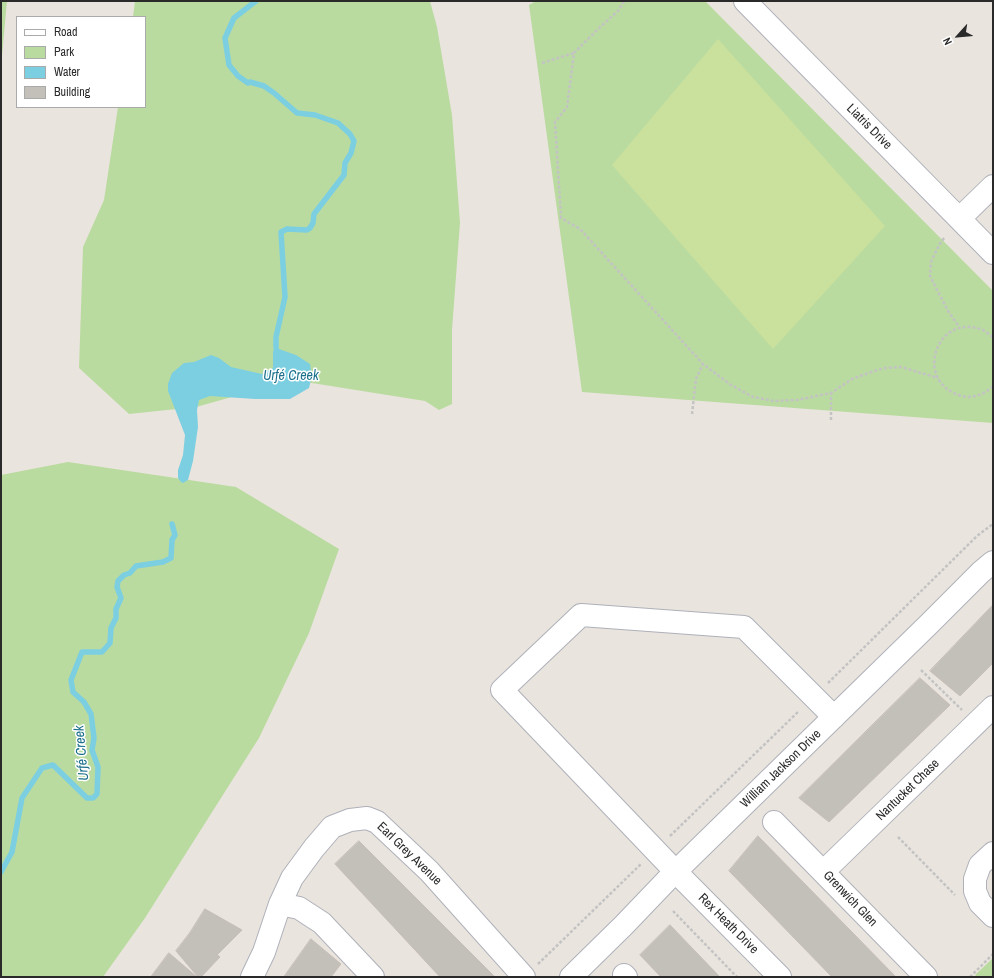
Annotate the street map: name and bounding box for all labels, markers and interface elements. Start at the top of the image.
legend [16,16,146,108]
north arrow [938,16,978,56]
text: Road [54,24,78,40]
text: N [940,35,955,48]
text: Park [54,44,74,60]
text: Water [54,64,80,80]
text: Building [54,84,90,100]
street label: Liatris Drive [843,101,895,153]
water label: Urfé Creek [263,368,319,384]
water label: Urfé Creek [71,725,93,781]
street label: William Jackson Drive [737,727,825,811]
street label: Nantucket Chase [873,756,943,824]
street label: Earl Grey Avenue [373,819,445,889]
street label: Grenwich Glen [820,868,880,930]
street label: Rex Heath Drive [695,891,761,957]

